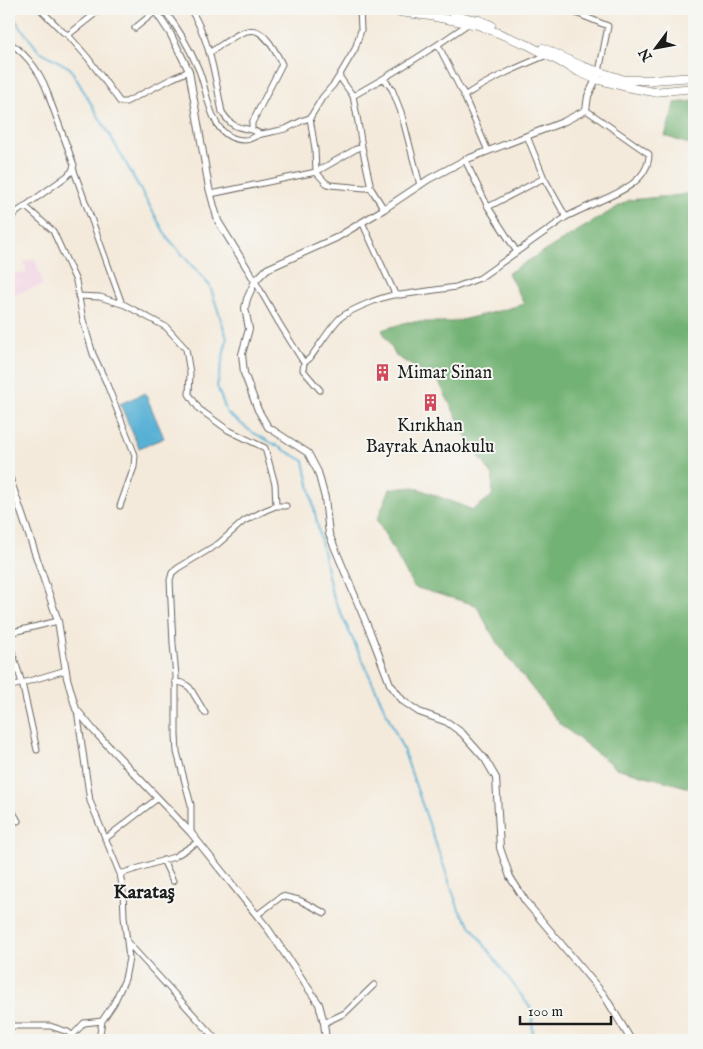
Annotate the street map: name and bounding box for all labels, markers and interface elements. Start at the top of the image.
north arrow [630,22,680,72]
text: N [635,44,657,65]
place label: Mimar Sinan [397,362,492,385]
building icon: Mimar Sinan [373,363,393,383]
building icon: Kırıkhan Bayrak Anaokulu [420,393,440,413]
place label: Kırıkhan Bayrak Anaokulu [366,415,494,459]
district label: Karataş [113,880,175,905]
scale bar [520,994,612,1026]
text: 100 m [528,1002,564,1021]

